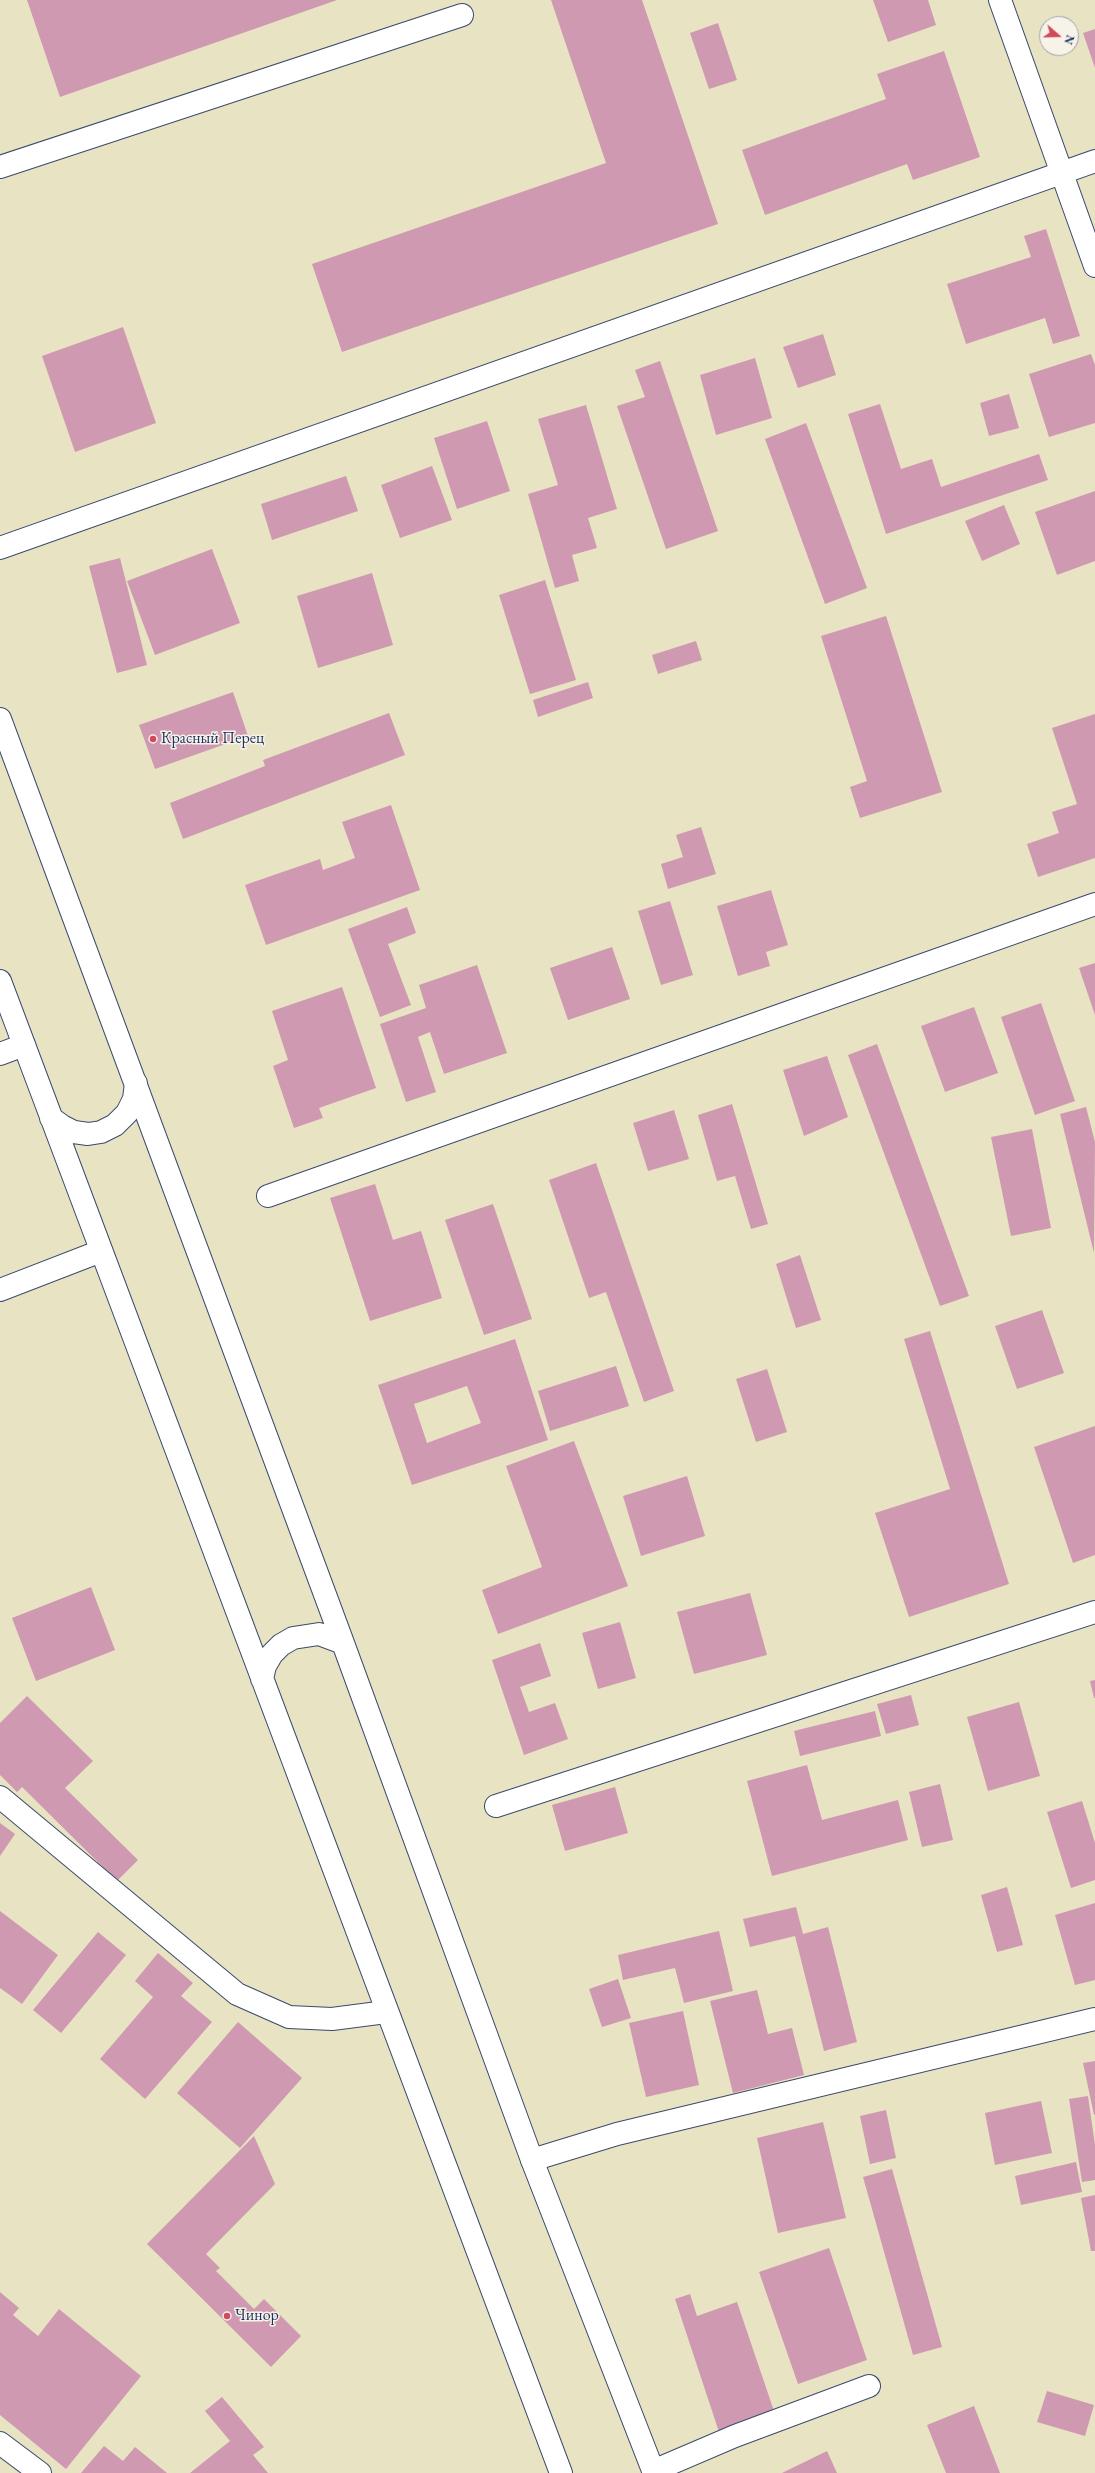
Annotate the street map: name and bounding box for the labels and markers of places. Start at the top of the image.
place label: Красный Перец [161,729,264,749]
marker: Красный Перец [148,734,158,744]
place label: Чинор [235,2306,279,2326]
marker: Чинор [222,2311,232,2321]

